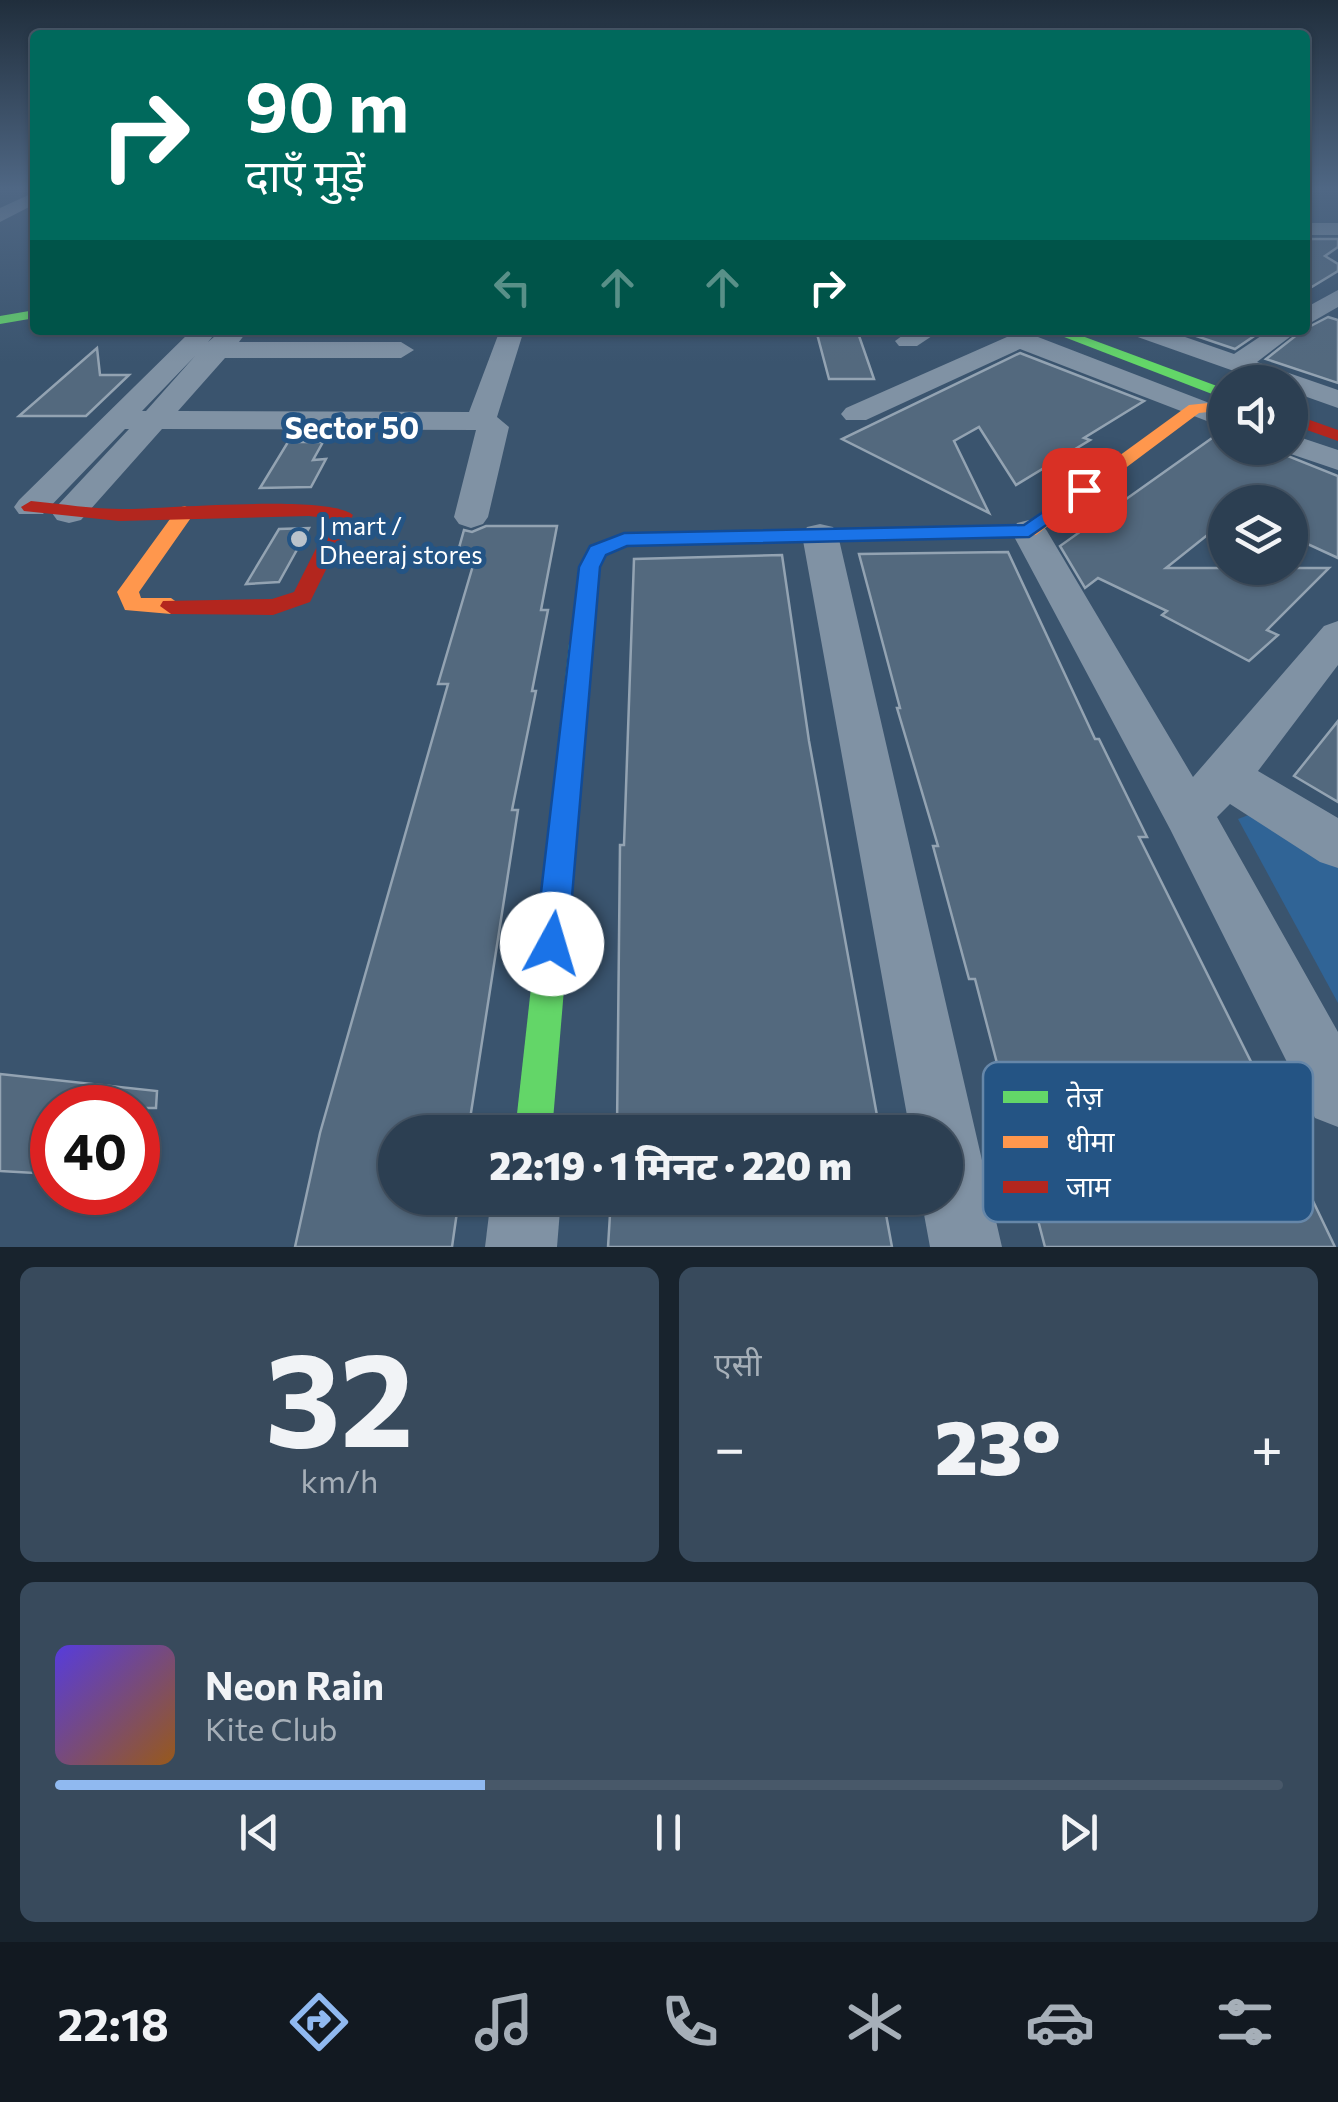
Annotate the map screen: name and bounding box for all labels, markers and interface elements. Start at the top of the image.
text: 90 m [245,61,409,146]
icon: right [80,70,210,200]
text: दाएँ मुड़ें [245,146,365,201]
icon: left [485,260,540,315]
icon: ahead [590,260,645,315]
icon: ahead [695,260,750,315]
icon: right [800,260,855,315]
map controls [1208,365,1308,585]
button: sound [1208,365,1308,465]
district label: Sector 50 [285,408,419,445]
pin [1042,448,1127,533]
icon: arrive [1057,463,1112,518]
button: layers [1208,485,1308,585]
place label: J mart / Dheeraj stores [319,510,483,569]
marker: J mart / Dheeraj stores [288,528,310,550]
position arrow [500,892,604,996]
legend [983,1062,1313,1222]
text: तेज़ [1066,1079,1104,1113]
speed limit sign: 40 [30,1085,160,1215]
text: धीमा [1066,1124,1115,1158]
text: 22:19 · 1 मिनट · 220 m [489,1141,852,1188]
text: जाम [1066,1169,1112,1203]
text: 32 [265,1315,414,1474]
text: एसी [714,1343,762,1383]
text: 23° [935,1399,1061,1490]
text: − [714,1412,745,1479]
text: + [1251,1412,1283,1479]
text: km/h [301,1460,378,1500]
text: Neon Rain [205,1661,384,1708]
text: Kite Club [205,1708,337,1748]
icon: previous [232,1805,287,1860]
icon: pause [641,1805,696,1860]
icon: next [1051,1805,1106,1860]
icon: directions [284,1987,354,2057]
icon: music [469,1987,539,2057]
icon: phone [655,1987,725,2057]
icon: climate [840,1987,910,2057]
icon: car [1025,1987,1095,2057]
icon: filters [1210,1987,1280,2057]
text: 22:18 [58,1995,169,2050]

